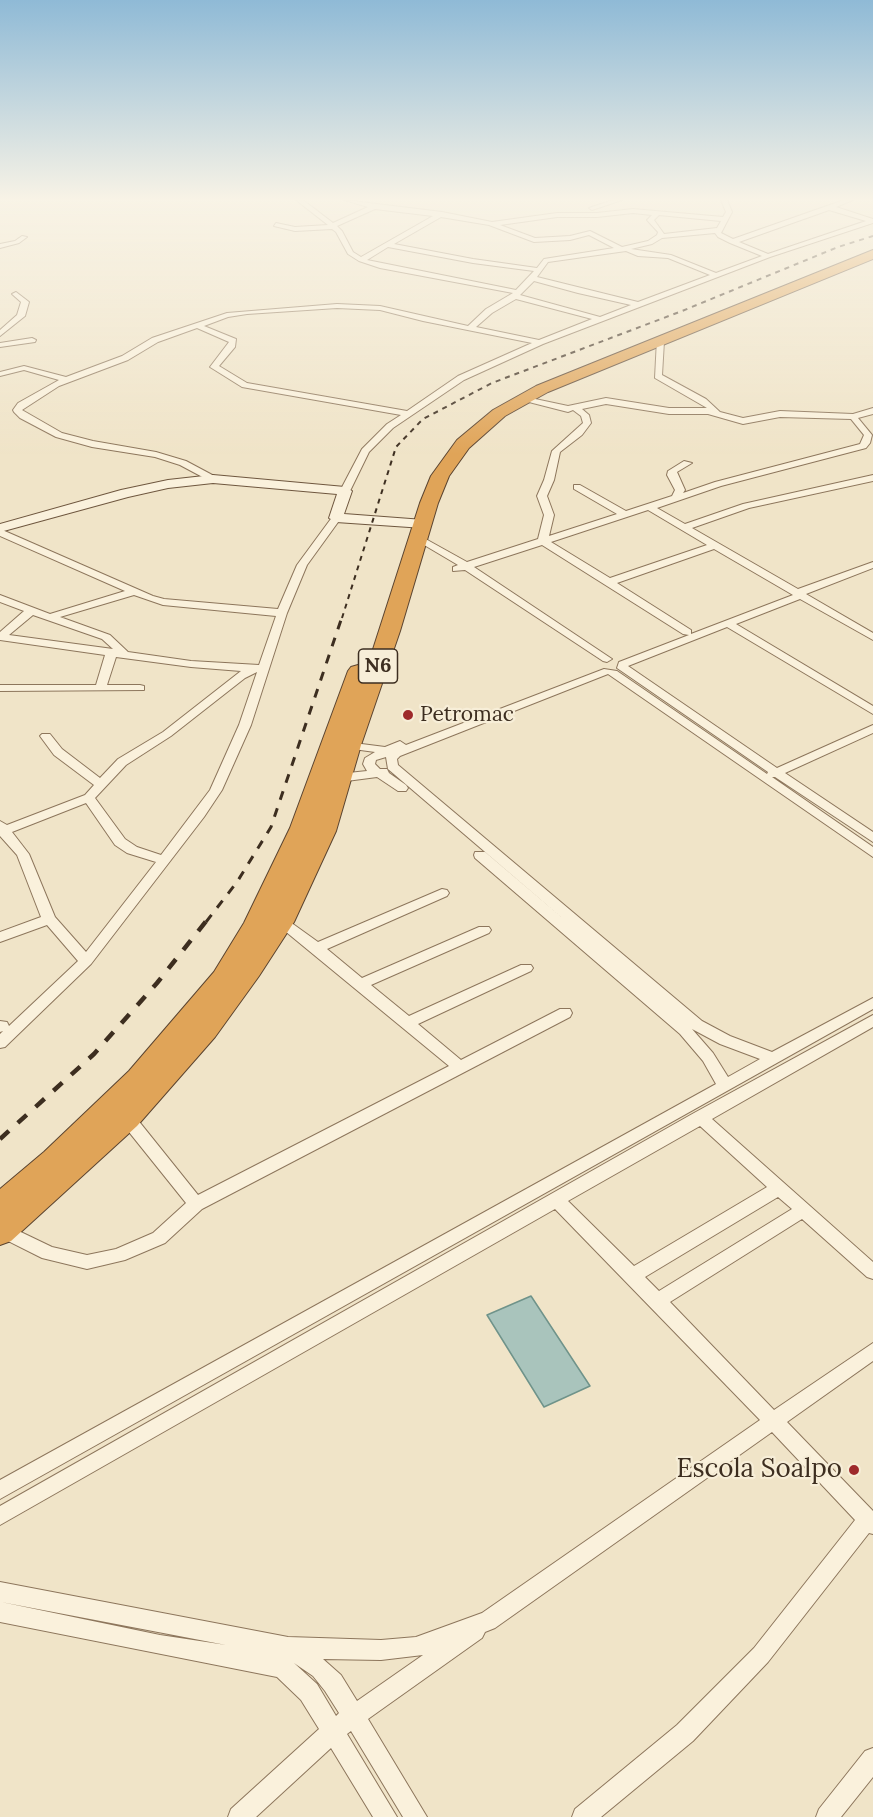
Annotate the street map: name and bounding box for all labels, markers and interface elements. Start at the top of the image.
road number: N6 [358,649,398,683]
place label: Petromac [420,702,514,728]
marker: Petromac [401,708,415,722]
place label: Escola Soalpo [676,1454,842,1486]
marker: Escola Soalpo [847,1463,861,1477]

